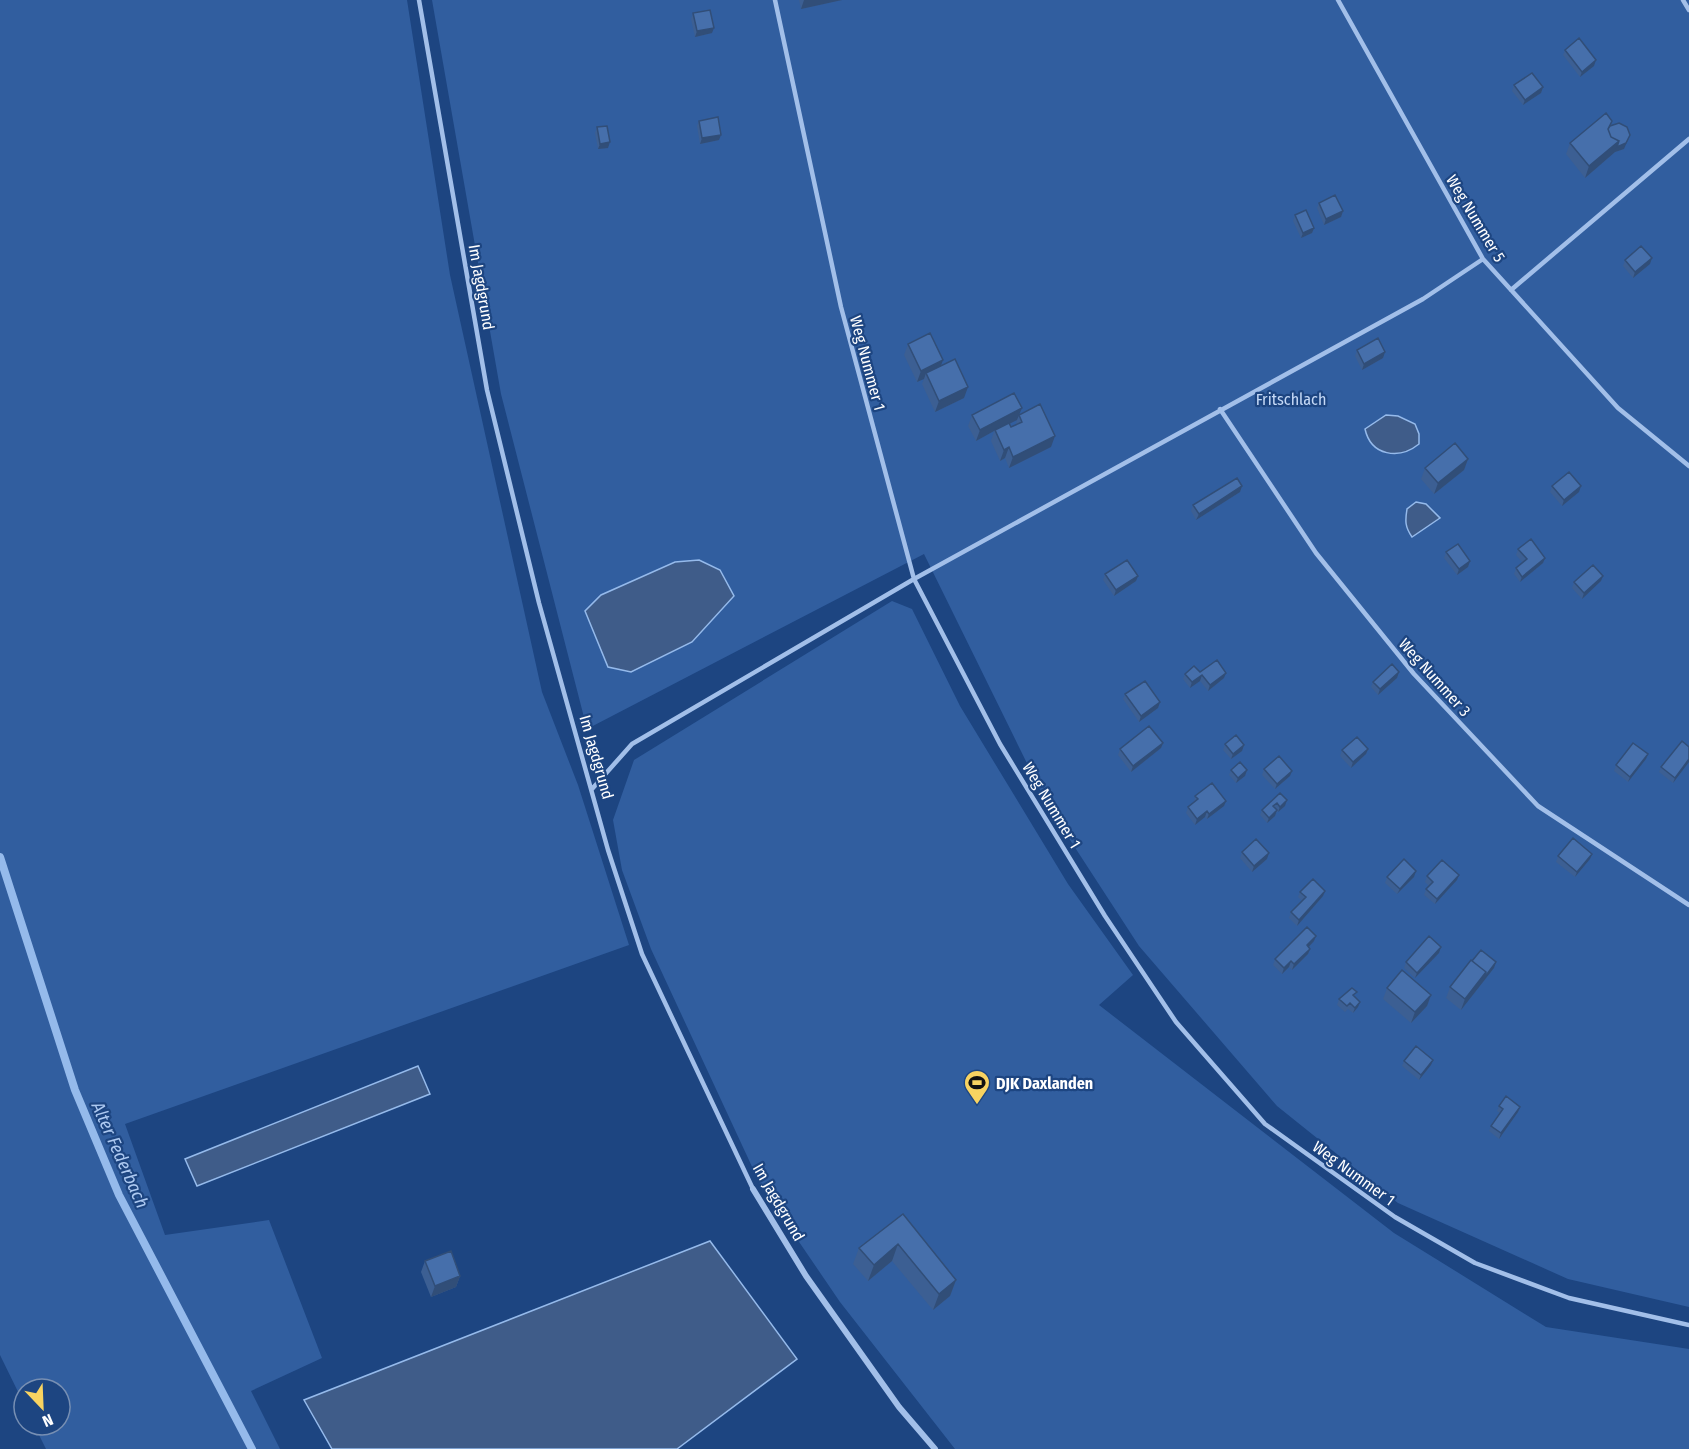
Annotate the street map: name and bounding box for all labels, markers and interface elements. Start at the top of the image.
street label: Weg Nummer 5 [1442,171,1509,265]
street label: Im Jagdgrund [465,243,498,331]
street label: Weg Nummer 1 [846,314,889,413]
park label: Fritschlach [1256,390,1326,409]
street label: Weg Nummer 3 [1395,634,1475,720]
street label: Im Jagdgrund [575,713,618,801]
street label: Weg Nummer 1 [1018,759,1085,852]
sports icon: DJK Daxlanden [962,1068,992,1106]
place label: DJK Daxlanden [996,1074,1093,1093]
water label: Alter Federbach [86,1097,153,1212]
street label: Weg Nummer 1 [1309,1137,1399,1210]
street label: Im Jagdgrund [749,1160,808,1245]
north arrow [12,1377,72,1437]
text: N [40,1410,56,1431]

